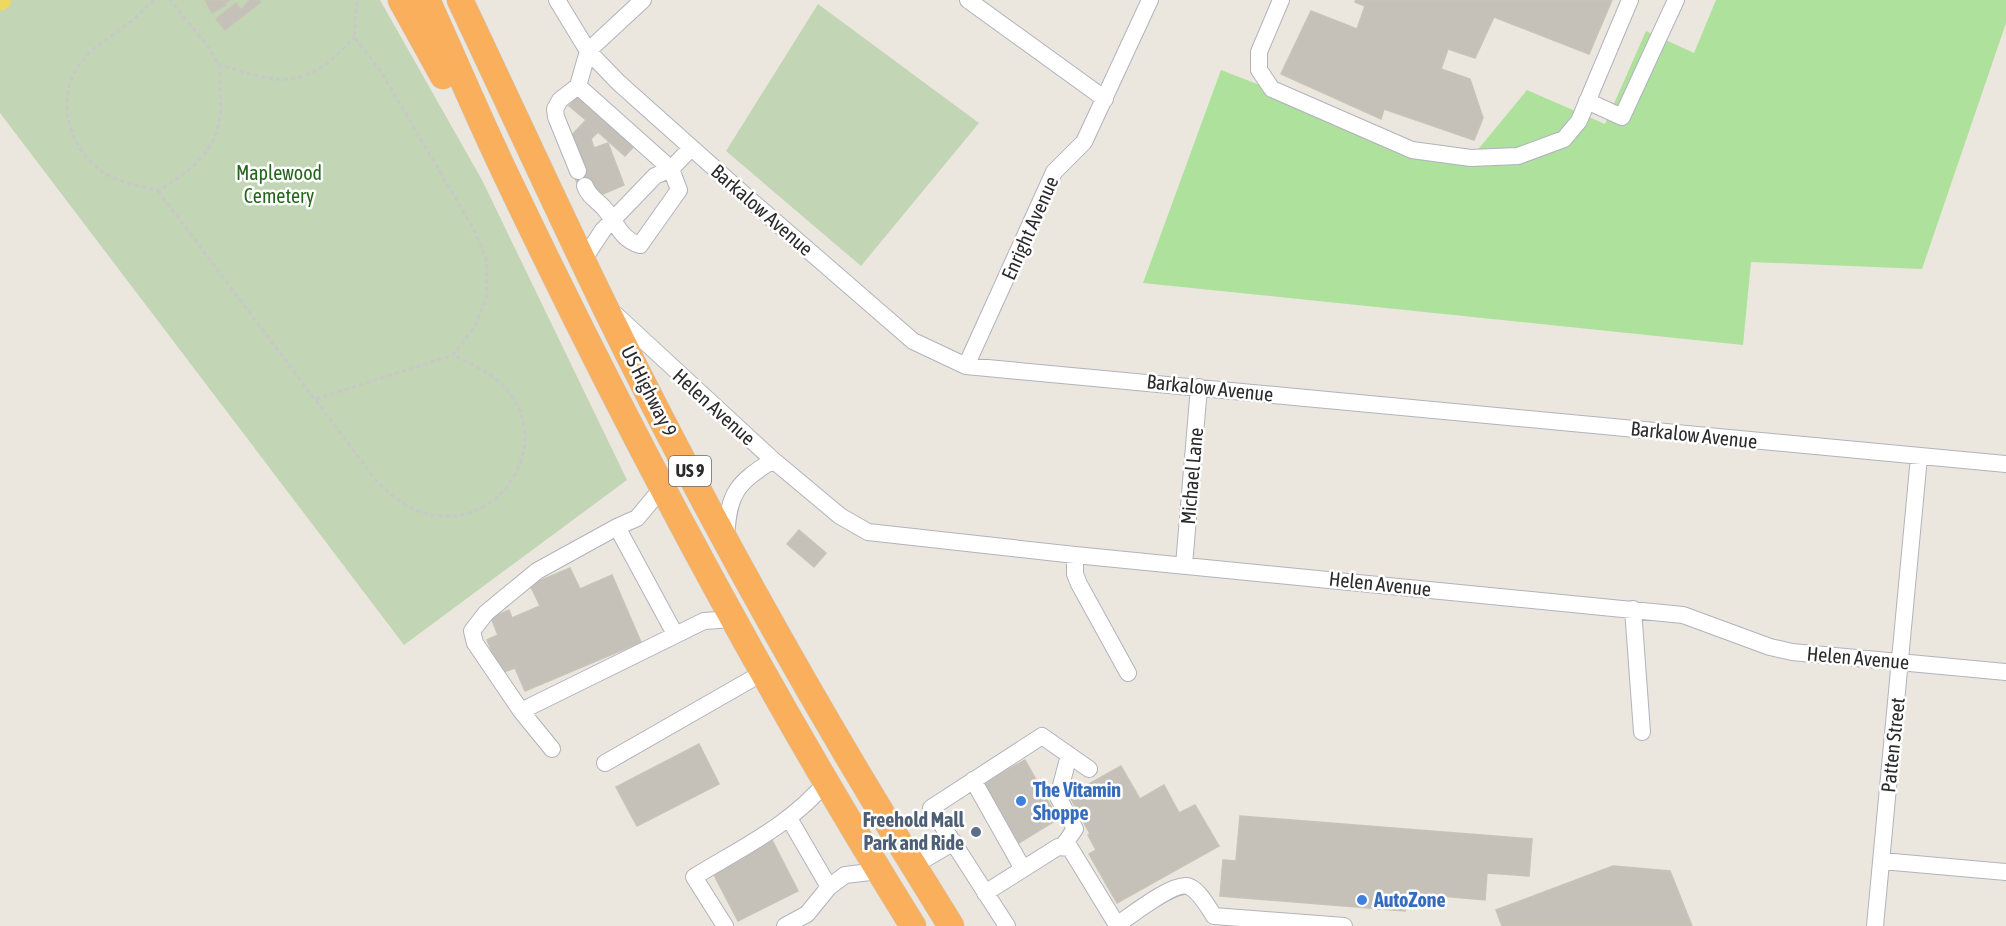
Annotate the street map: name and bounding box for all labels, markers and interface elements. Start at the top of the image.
street label: Barkalow Avenue [707,159,818,260]
park label: Maplewood Cemetery [236,161,322,207]
street label: Enright Avenue [996,172,1063,283]
street label: US Highway 9 [617,341,682,440]
street label: Helen Avenue [668,364,760,450]
street label: Barkalow Avenue [1146,369,1274,406]
street label: Barkalow Avenue [1630,416,1758,453]
street label: Michael Lane [1176,426,1207,525]
road number: US 9 [669,456,711,486]
street label: Helen Avenue [1328,567,1432,600]
street label: Helen Avenue [1806,642,1910,673]
street label: Patten Street [1876,696,1909,794]
place label: The Vitamin Shoppe [1033,778,1121,824]
marker: The Vitamin Shoppe [1014,794,1028,808]
place label: Freehold Mall Park and Ride [863,808,965,854]
marker: Freehold Mall Park and Ride [969,825,983,839]
place label: AutoZone [1373,888,1446,911]
marker: AutoZone [1355,893,1369,907]

